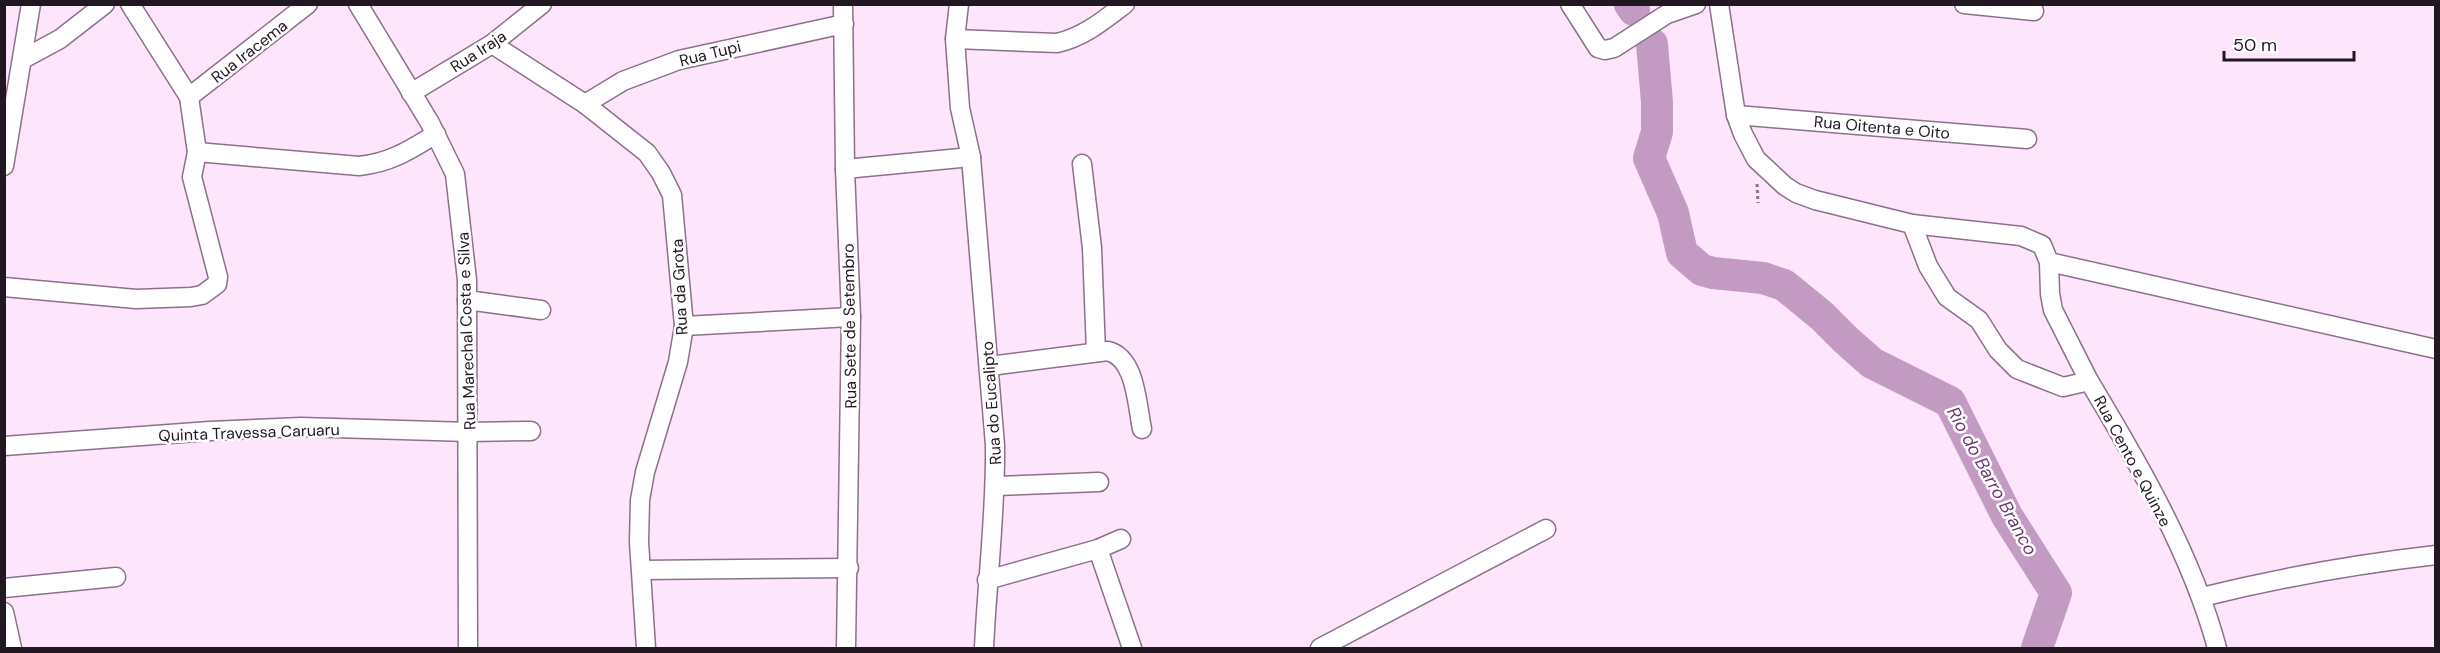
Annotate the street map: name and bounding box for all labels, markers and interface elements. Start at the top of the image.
street label: Rua Iracema [207,15,292,88]
scale bar [2224,24,2354,62]
street label: Rua Iraja [446,26,510,77]
text: 50 m [2233,33,2277,57]
street label: Rua Tupi [677,36,743,71]
street label: Rua Oitenta e Oito [1813,111,1951,144]
street label: Rua Marechal Costa e Silva [453,232,480,430]
street label: Rua da Grota [666,238,693,336]
street label: Rua Sete de Setembro [838,243,861,409]
street label: Rua do Eucalipto [977,340,1006,466]
street label: Rua Cento e Quinze [2089,392,2176,530]
water label: Rio do Barro Branco [1941,402,2043,560]
street label: Quinta Travessa Caruaru [158,419,340,446]

